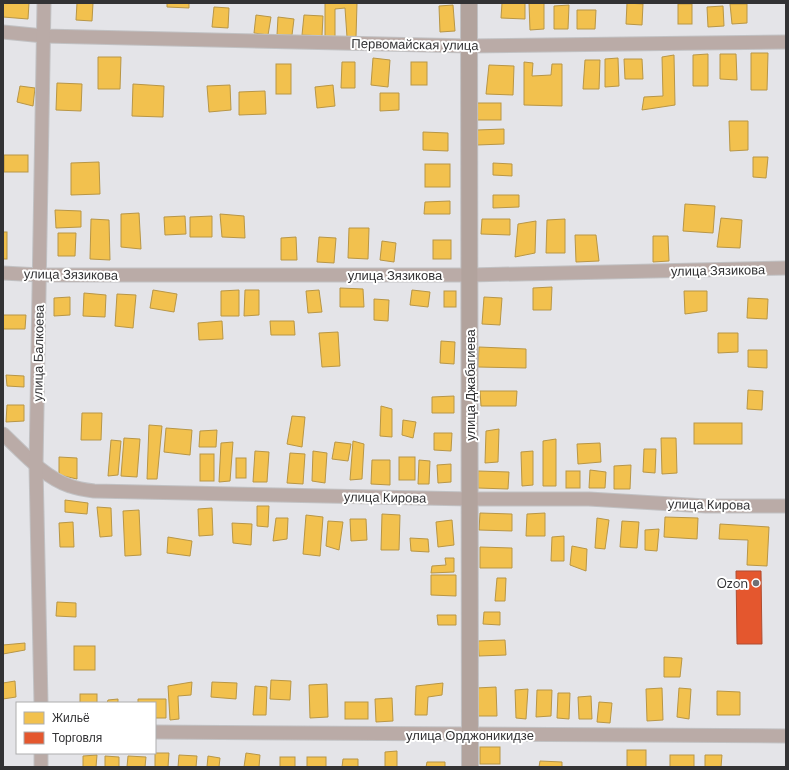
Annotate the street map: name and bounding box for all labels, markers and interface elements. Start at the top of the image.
street label: Первомайская улица [351,35,479,54]
street label: улица Зязикова [671,261,766,280]
street label: улица Зязикова [24,265,119,284]
street label: улица Зязикова [348,267,443,284]
street label: улица Балкоева [29,304,48,402]
street label: улица Джабагиева [462,328,479,441]
street label: улица Кирова [344,488,427,507]
street label: улица Кирова [668,495,751,514]
place label: Ozon [717,575,748,592]
marker: Ozon [751,578,761,588]
legend [16,702,156,754]
text: Жильё [52,710,90,726]
street label: улица Орджоникидзе [406,727,534,744]
text: Торговля [52,730,102,746]

